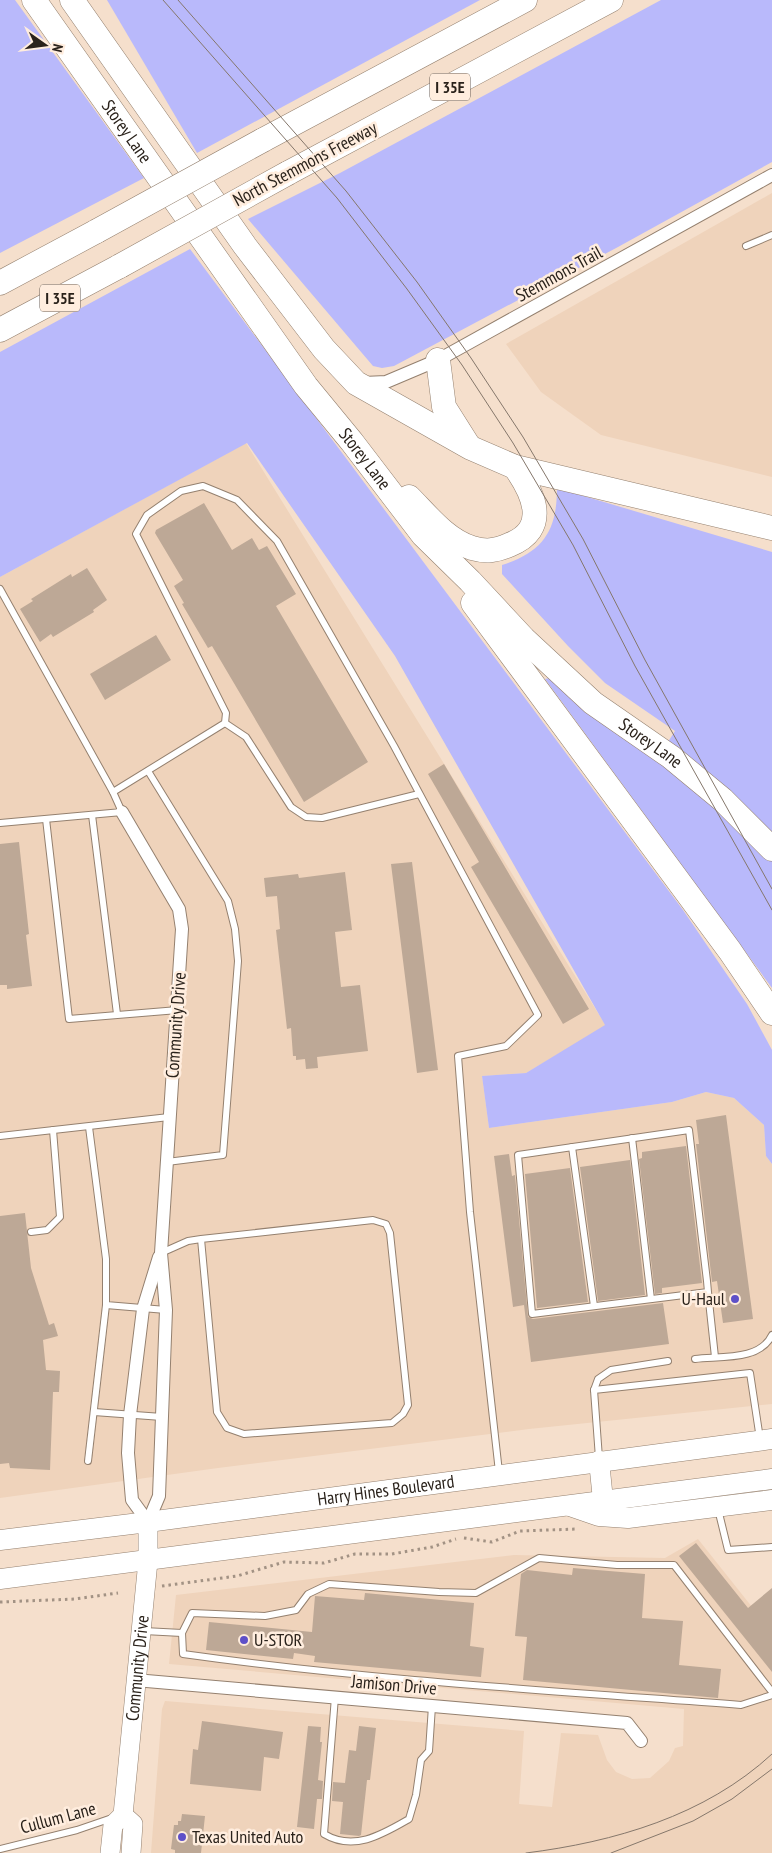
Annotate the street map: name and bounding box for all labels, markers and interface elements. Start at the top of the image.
north arrow [20,20,70,70]
text: N [48,42,67,54]
road number: I 35E [430,74,470,100]
street label: Storey Lane [97,95,157,167]
street label: North Stemmons Freeway [229,116,381,211]
street label: Stemmons Trail [512,240,607,307]
road number: I 35E [40,284,80,312]
street label: Storey Lane [334,423,396,494]
street label: Storey Lane [615,713,687,773]
street label: Community Drive [160,971,191,1079]
place label: U-Haul [682,1287,726,1310]
marker: U-Haul [729,1293,741,1305]
street label: Harry Hines Boulevard [316,1469,456,1510]
street label: Community Drive [120,1614,154,1722]
place label: U-STOR [254,1628,303,1651]
marker: U-STOR [238,1634,250,1646]
street label: Jamison Drive [349,1669,438,1700]
street label: Cullum Lane [18,1796,98,1839]
place label: Texas United Auto [192,1825,303,1848]
marker: Texas United Auto [176,1831,188,1843]

